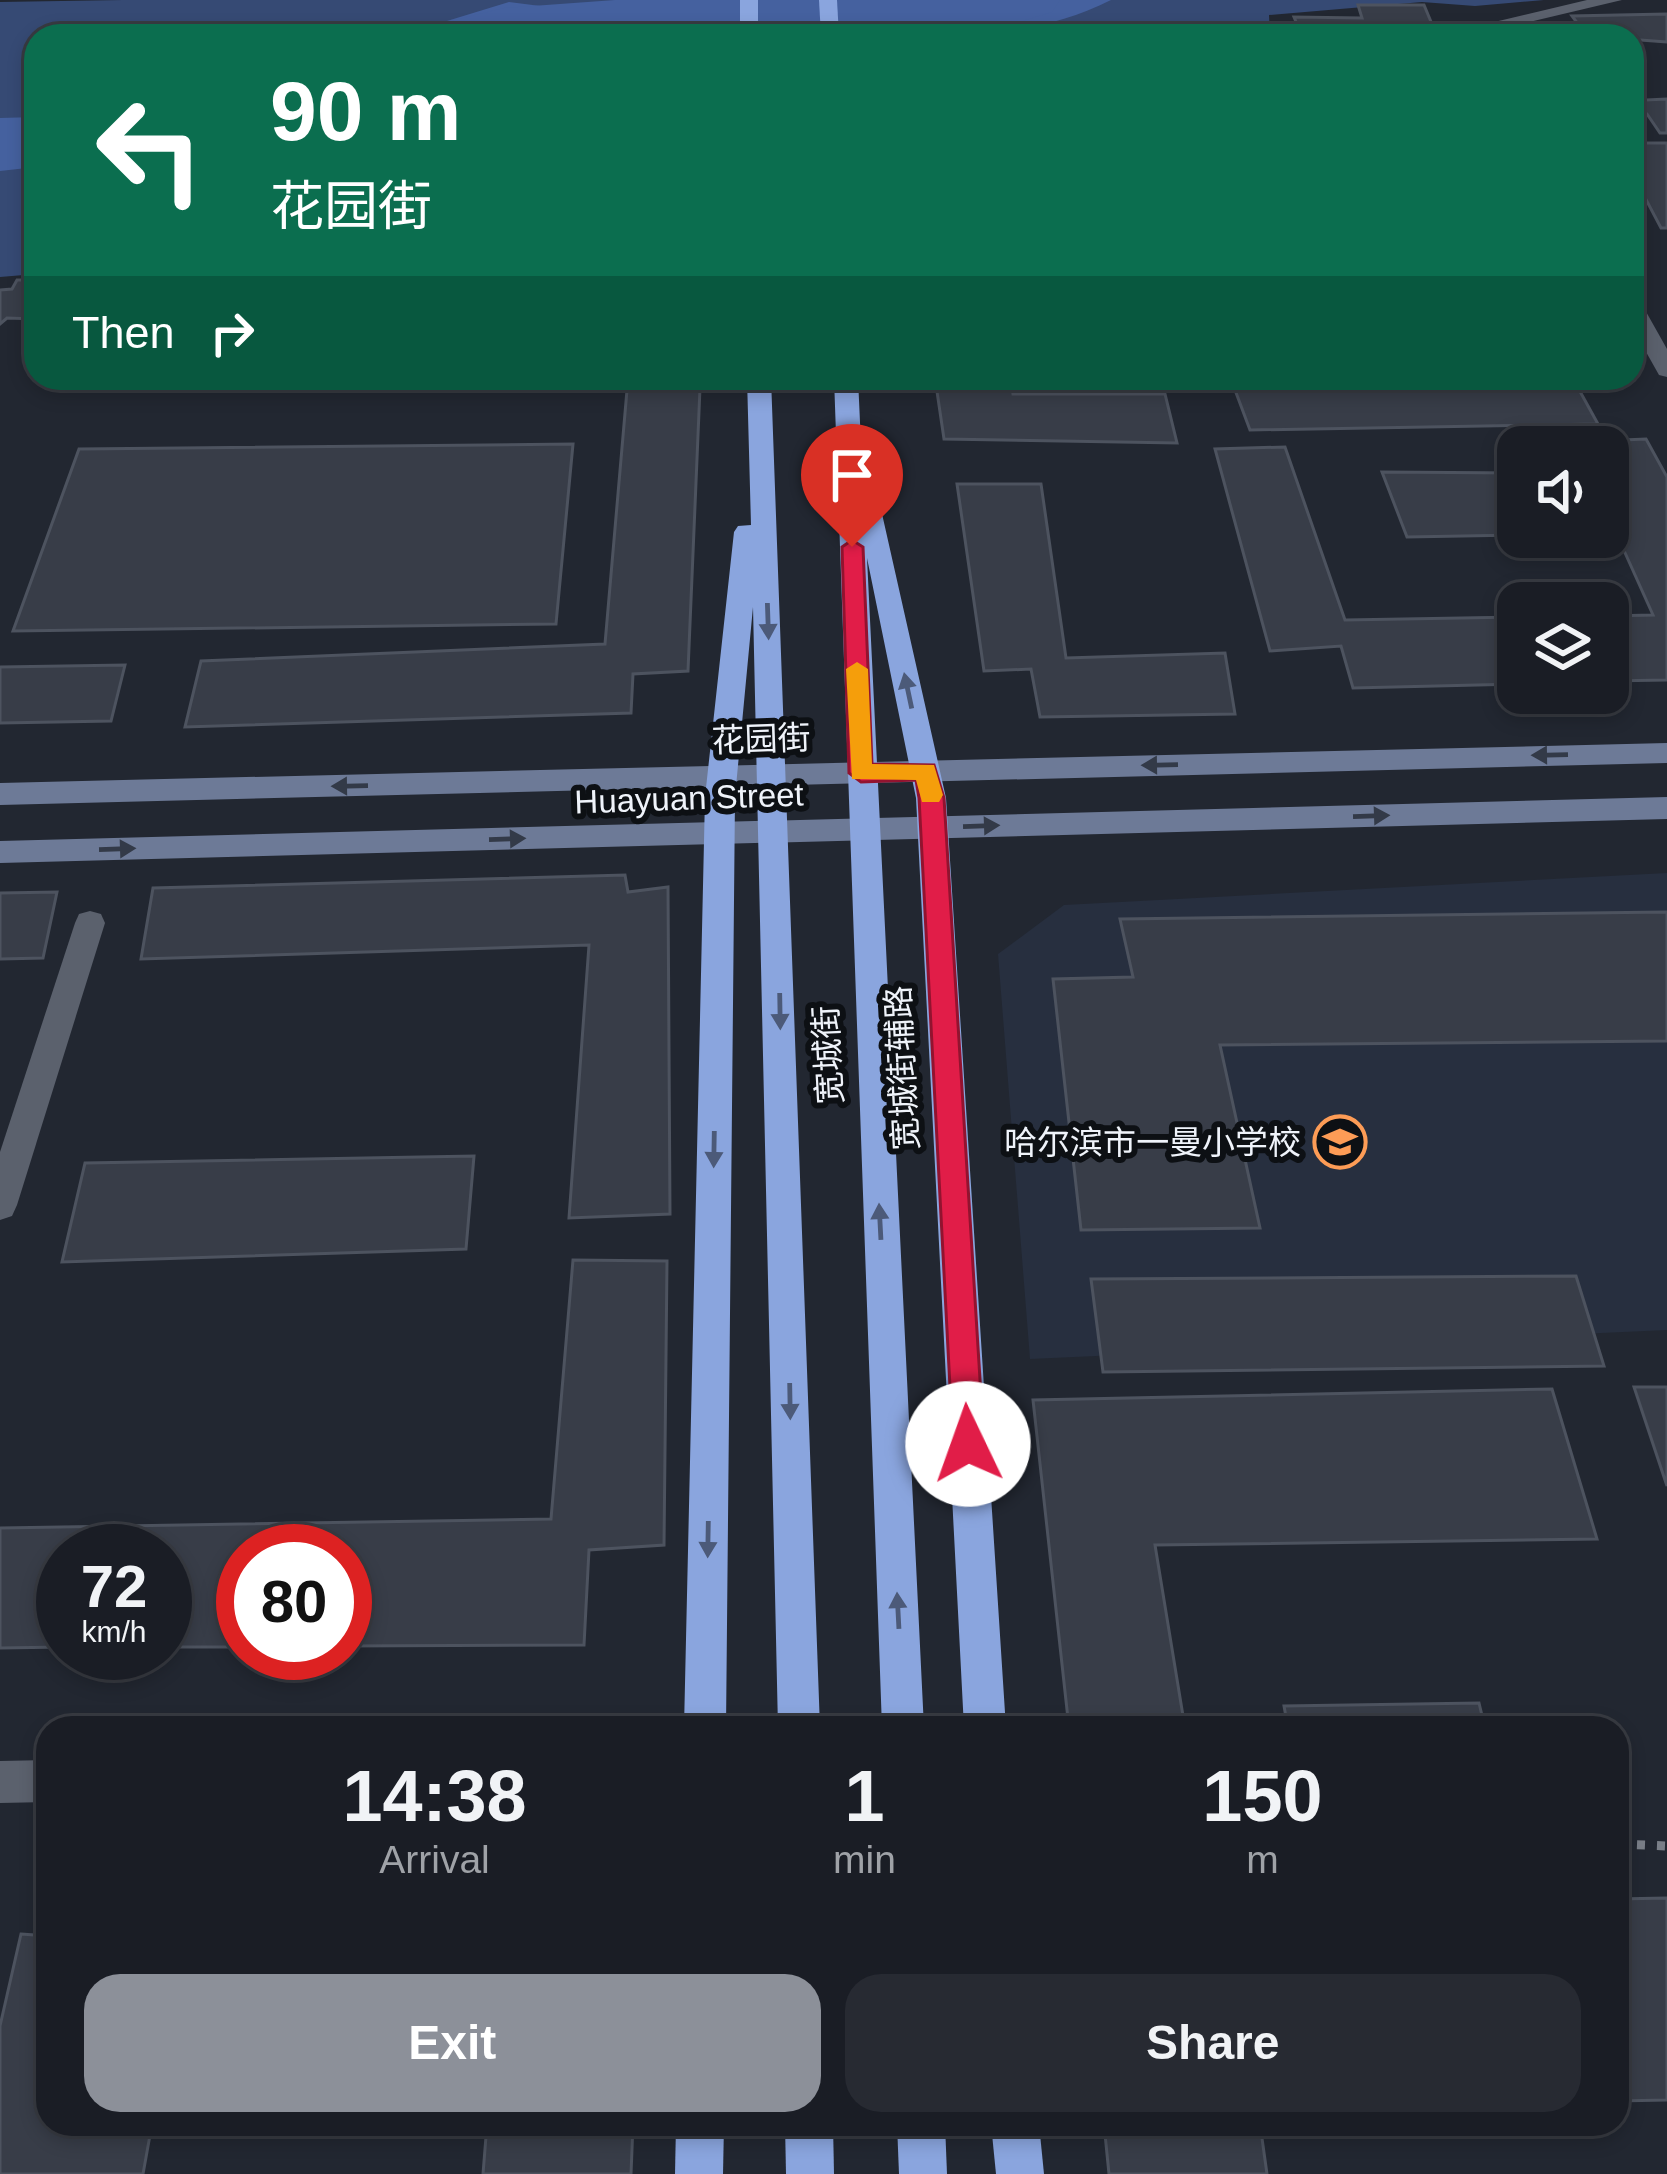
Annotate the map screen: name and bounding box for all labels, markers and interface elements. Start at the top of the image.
text: 90 m [270,64,461,158]
icon: left [72,72,228,228]
text: 花园街 [270,176,432,236]
icon: right [199,300,265,366]
text: Then [72,307,175,358]
pin [801,424,903,547]
map controls [1497,426,1629,714]
button: sound [1497,426,1629,558]
icon: arrive [819,442,885,508]
button: layers [1497,582,1629,714]
one-way arrow [759,603,778,641]
one-way arrow [898,672,917,710]
street label: 花园街 [711,719,811,759]
one-way arrow [1530,746,1568,765]
one-way arrow [1140,756,1178,775]
one-way arrow [330,776,368,795]
street label: Huayuan Street [574,776,804,820]
one-way arrow [1353,806,1391,825]
one-way arrow [963,816,1001,835]
one-way arrow [489,829,527,848]
one-way arrow [99,839,137,858]
street label: 宽城街辅路 [879,985,925,1151]
one-way arrow [771,993,790,1031]
street label: 宽城街 [807,1005,849,1105]
school or university icon: 哈尔滨市一曼小学校 [1312,1114,1368,1170]
place label: 哈尔滨市一曼小学校 [1004,1124,1301,1161]
one-way arrow [705,1131,724,1169]
one-way arrow [870,1202,889,1240]
position arrow [905,1381,1031,1507]
one-way arrow [781,1383,800,1421]
one-way arrow [698,1521,717,1559]
speed limit sign: 80 [216,1524,372,1680]
text: 72 [81,1553,147,1620]
one-way arrow [888,1591,907,1629]
text: km/h [81,1615,147,1648]
text: 14:38 [342,1756,527,1836]
text: 1 [844,1756,885,1836]
text: 150 [1202,1756,1323,1836]
text: Arrival [379,1838,490,1881]
text: min [833,1838,896,1881]
text: m [1246,1838,1279,1881]
button: Exit [84,1974,821,2112]
button: Share [845,1974,1581,2112]

